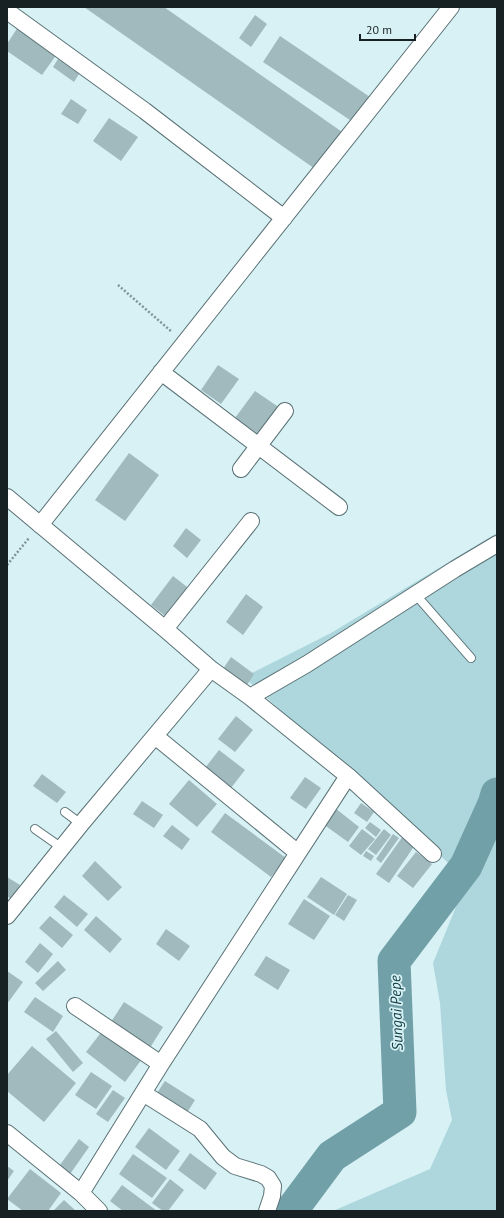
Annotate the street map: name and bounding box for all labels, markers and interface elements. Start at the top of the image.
scale bar [360,16,415,42]
text: 20 m [366,22,392,37]
water label: Sungai Pepe [385,975,407,1051]

